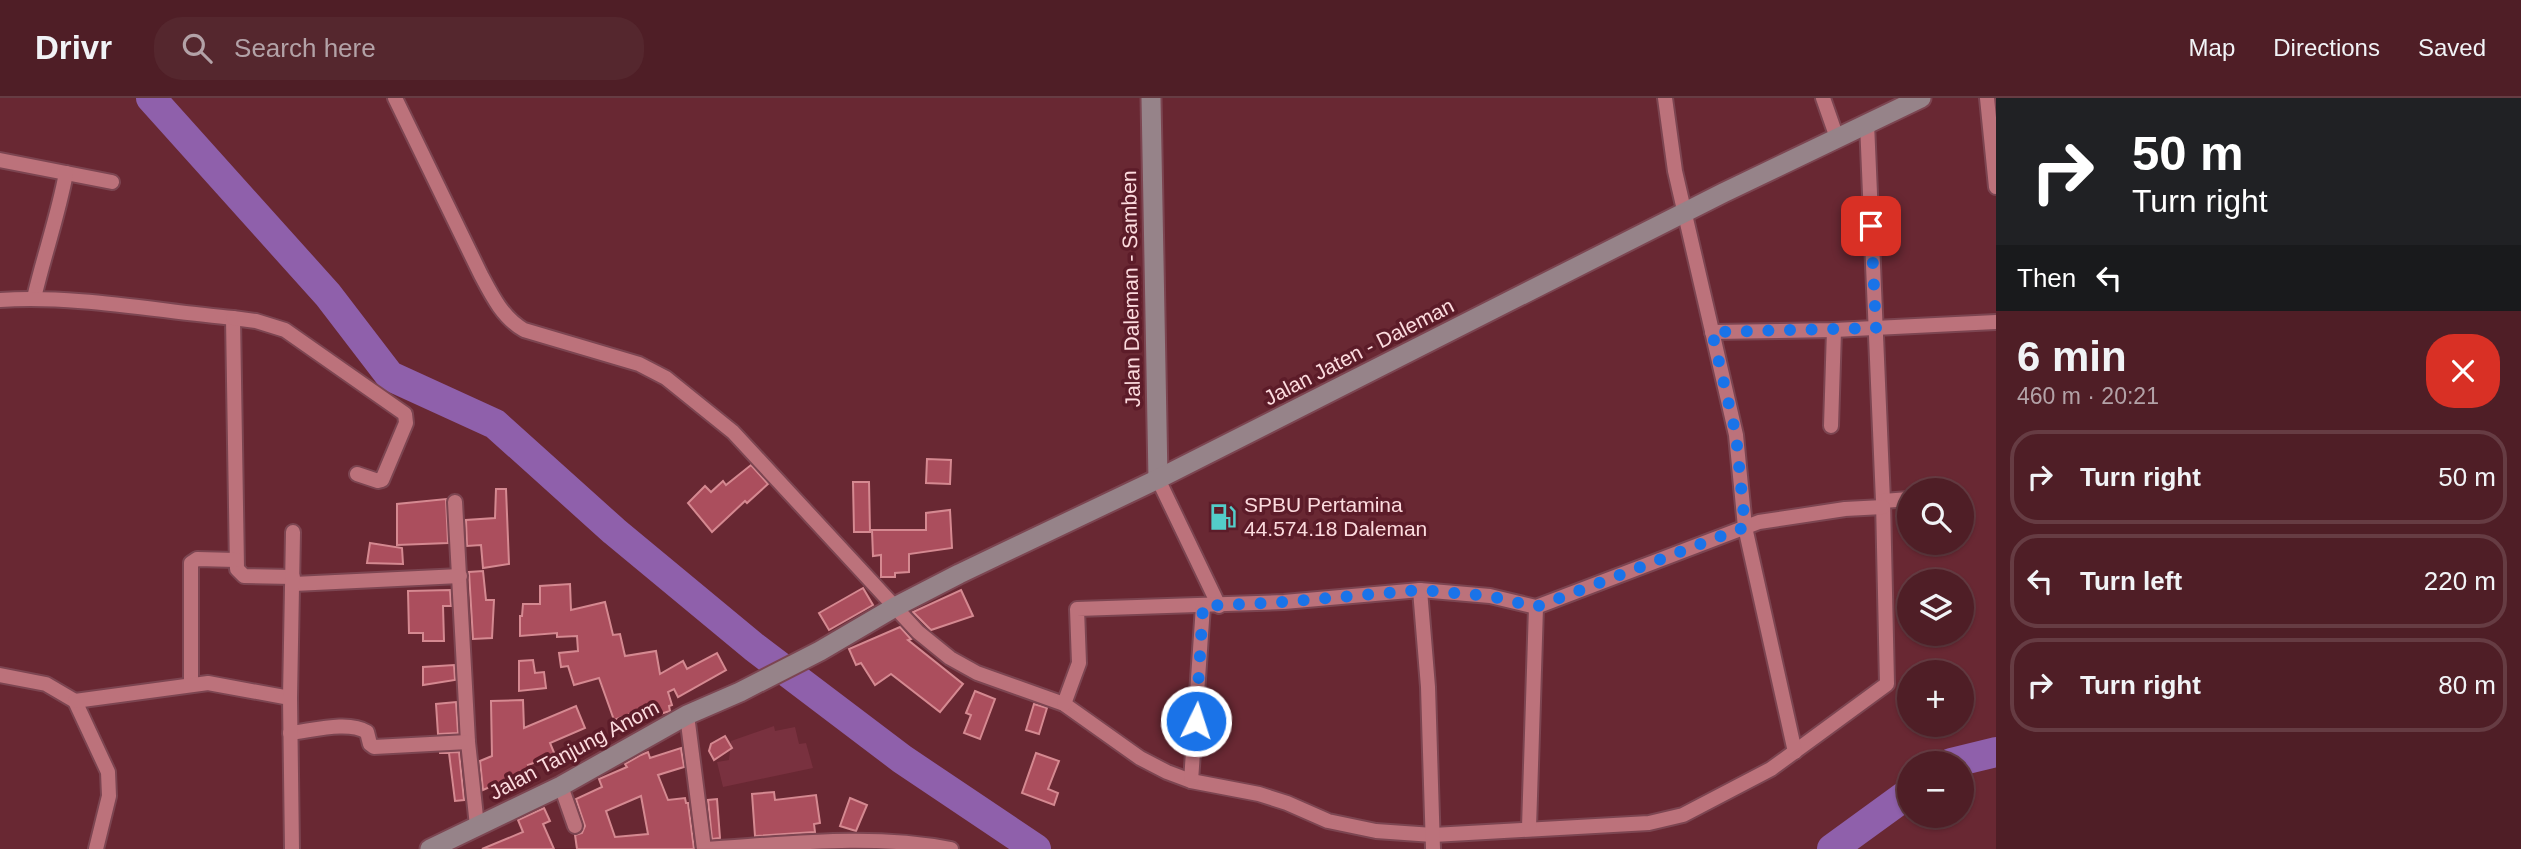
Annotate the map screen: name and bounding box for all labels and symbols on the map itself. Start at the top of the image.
street label: Jalan Daleman - Samben [1117,170,1144,408]
pin [1841,196,1901,256]
street label: Jalan Jaten - Daleman [1260,294,1458,409]
place label: SPBU Pertamina 44.574.18 Daleman [1244,493,1427,540]
fuel station icon: SPBU Pertamina 44.574.18 Daleman [1208,502,1238,532]
position arrow [1159,684,1233,758]
street label: Jalan Tanjung Anom [485,695,662,804]

